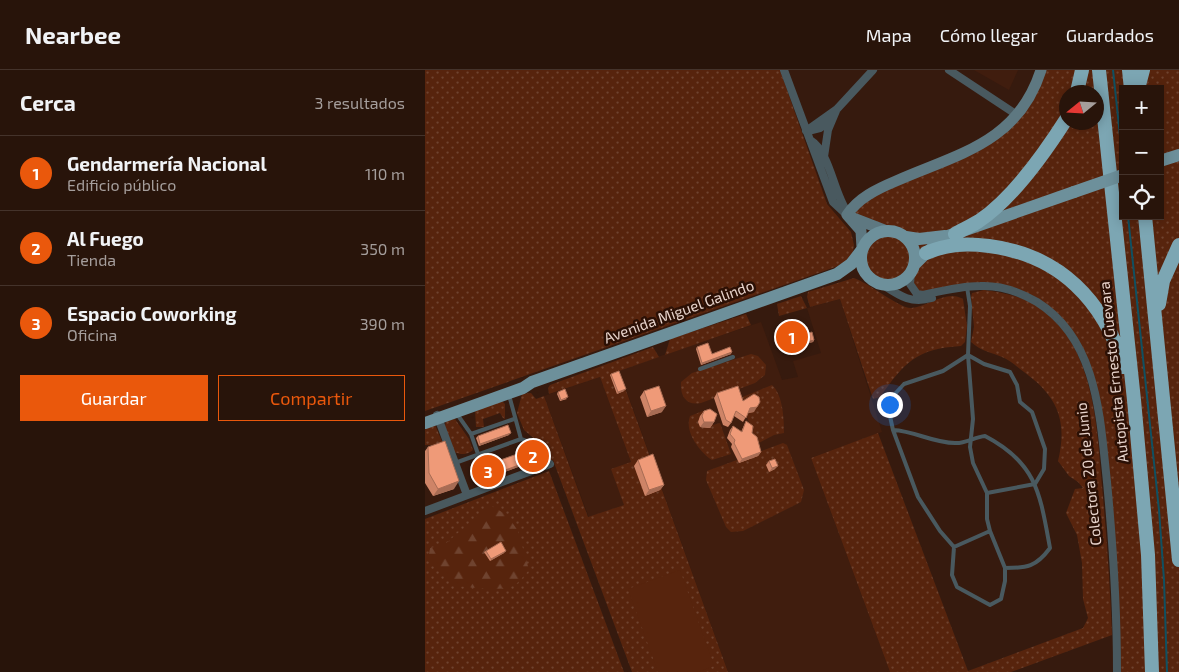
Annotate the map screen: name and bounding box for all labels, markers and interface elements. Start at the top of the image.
text: Nearbee [25,20,121,49]
text: Mapa [866,24,912,46]
text: Cómo llegar [940,24,1038,46]
text: Guardados [1066,24,1154,46]
north arrow [1059,85,1104,130]
map controls [1119,85,1164,220]
button: + [1119,85,1164,130]
text: Cerca [20,90,76,115]
text: 3 resultados [315,93,405,112]
button: − [1119,130,1164,175]
text: Gendarmería Nacional [67,152,267,175]
text: 1 [33,164,39,183]
text: 110 m [365,164,405,183]
text: Edificio público [67,175,176,194]
button: locate [1119,175,1164,220]
text: Al Fuego [67,227,144,250]
text: 2 [31,239,41,258]
text: 350 m [360,239,405,258]
text: Tienda [67,250,116,269]
street label: Avenida Miguel Galindo [601,275,756,347]
street label: Autopista Ernesto Guevara [1095,281,1131,464]
text: Espacio Coworking [67,302,237,325]
text: 3 [31,314,41,333]
text: 390 m [360,314,405,333]
pin: 1 [776,318,808,356]
text: Oficina [67,325,117,344]
button: Guardar [20,375,208,421]
button: Compartir [218,375,405,421]
your location [877,392,903,418]
street label: Colectora 20 de Junio [1072,402,1104,547]
pin: 2 [517,437,549,475]
pin: 3 [472,452,504,490]

